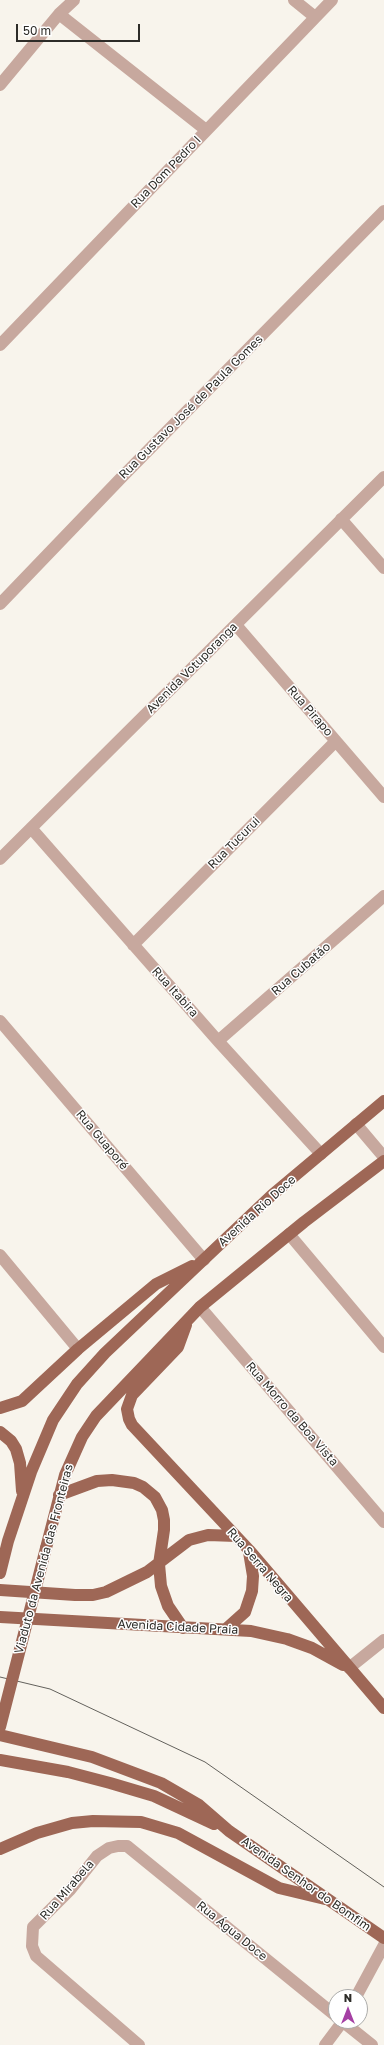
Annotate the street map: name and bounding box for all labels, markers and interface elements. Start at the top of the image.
scale bar [18,16,142,42]
text: 50 m [23,23,51,38]
street label: Rua Dom Pedro I [128,133,204,211]
street label: Rua Gustavo José de Paula Gomes [116,332,266,482]
street label: Avenida Votuporanga [144,620,240,716]
street label: Rua Pirapo [284,683,336,739]
street label: Rua Tucurui [205,814,263,872]
street label: Rua Cubatão [269,940,333,998]
street label: Rua Itabira [149,964,201,1020]
street label: Rua Guaporé [73,1107,131,1173]
street label: Avenida Rio Doce [215,1172,299,1250]
street label: Rua Morro da Boa Vista [243,1359,341,1469]
street label: Viaduto da Avenida das Fronteiras [12,1463,76,1655]
street label: Rua Serra Negra [224,1525,296,1605]
street label: Avenida Cidade Praia [117,1617,239,1637]
street label: Avenida Senhor do Bomfim [239,1834,373,1934]
street label: Rua Mirabela [37,1857,97,1923]
street label: Rua Água Doce [194,1898,270,1964]
north arrow [328,1989,368,2029]
text: N [344,1991,352,2004]

